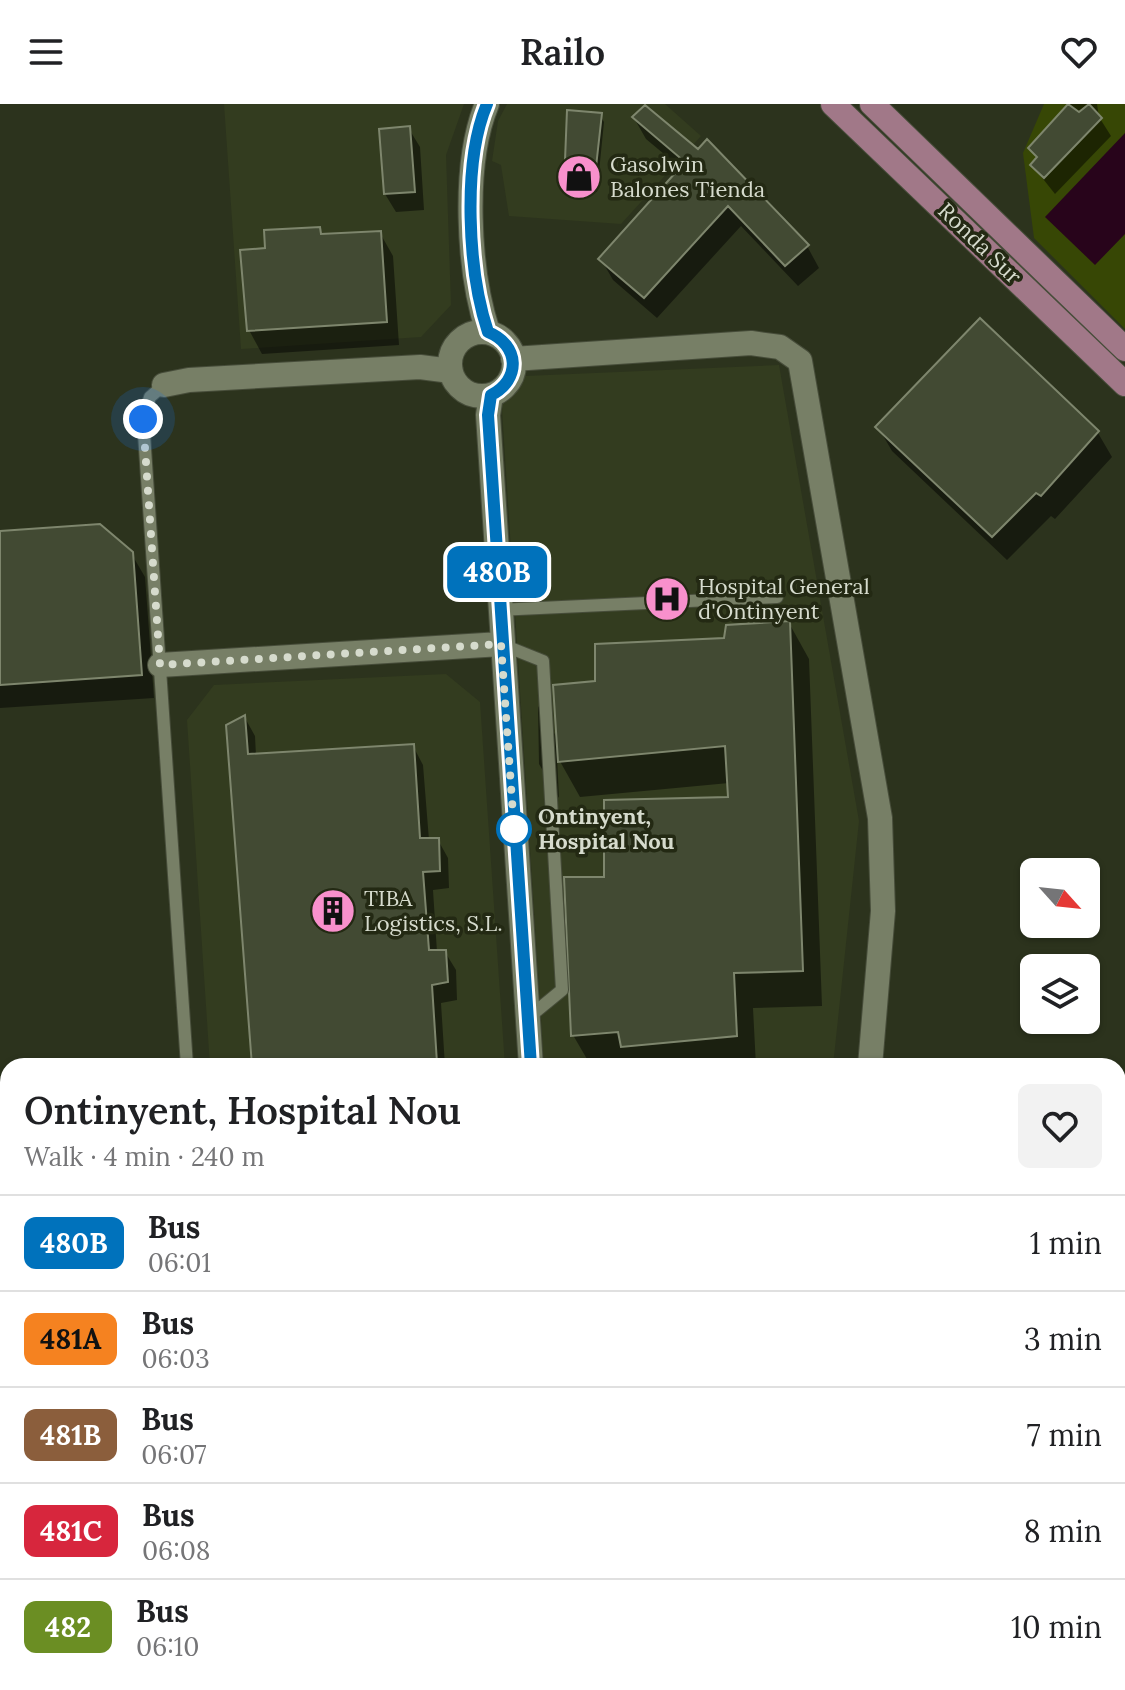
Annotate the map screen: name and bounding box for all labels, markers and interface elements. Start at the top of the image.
text: Railo [520,29,605,75]
icon: menu [24,30,68,74]
icon: heart [1057,30,1101,74]
place label: Gasolwin Balones Tienda [610,150,765,203]
shop icon: Gasolwin Balones Tienda [555,153,603,201]
street label: Ronda Sur [932,196,1028,290]
your location [123,399,163,439]
line badge: 480B [441,546,553,598]
text: 480B [463,554,531,590]
place label: Hospital General d'Ontinyent [698,572,870,625]
hospital icon: Hospital General d'Ontinyent [643,575,691,623]
place label: Ontinyent, Hospital Nou [538,802,675,855]
marker: Ontinyent, Hospital Nou [497,812,531,846]
north arrow [1020,858,1100,938]
map controls [1020,858,1100,1034]
place label: TIBA Logistics, S.L. [364,884,503,937]
building icon: TIBA Logistics, S.L. [309,887,357,935]
button: layers [1020,954,1100,1034]
button: heart [1018,1084,1102,1168]
text: Ontinyent, Hospital Nou [24,1086,461,1134]
text: Walk · 4 min · 240 m [24,1140,265,1173]
text: Bus [148,1208,200,1246]
text: 1 min [1030,1224,1102,1262]
text: 480B [40,1225,108,1261]
text: 06:01 [148,1246,211,1279]
text: Bus [141,1304,194,1342]
text: 3 min [1024,1320,1102,1358]
text: 481A [40,1321,101,1357]
text: 06:03 [141,1342,210,1375]
text: Bus [141,1400,194,1438]
text: 7 min [1027,1416,1102,1454]
text: 481B [40,1417,101,1453]
text: 06:07 [141,1438,206,1471]
text: Bus [142,1496,195,1534]
text: 8 min [1024,1512,1102,1550]
text: 481C [40,1513,102,1549]
text: 06:08 [142,1534,210,1567]
text: Bus [136,1592,189,1630]
text: 10 min [1011,1608,1102,1646]
text: 482 [45,1609,91,1645]
text: 06:10 [136,1630,199,1663]

